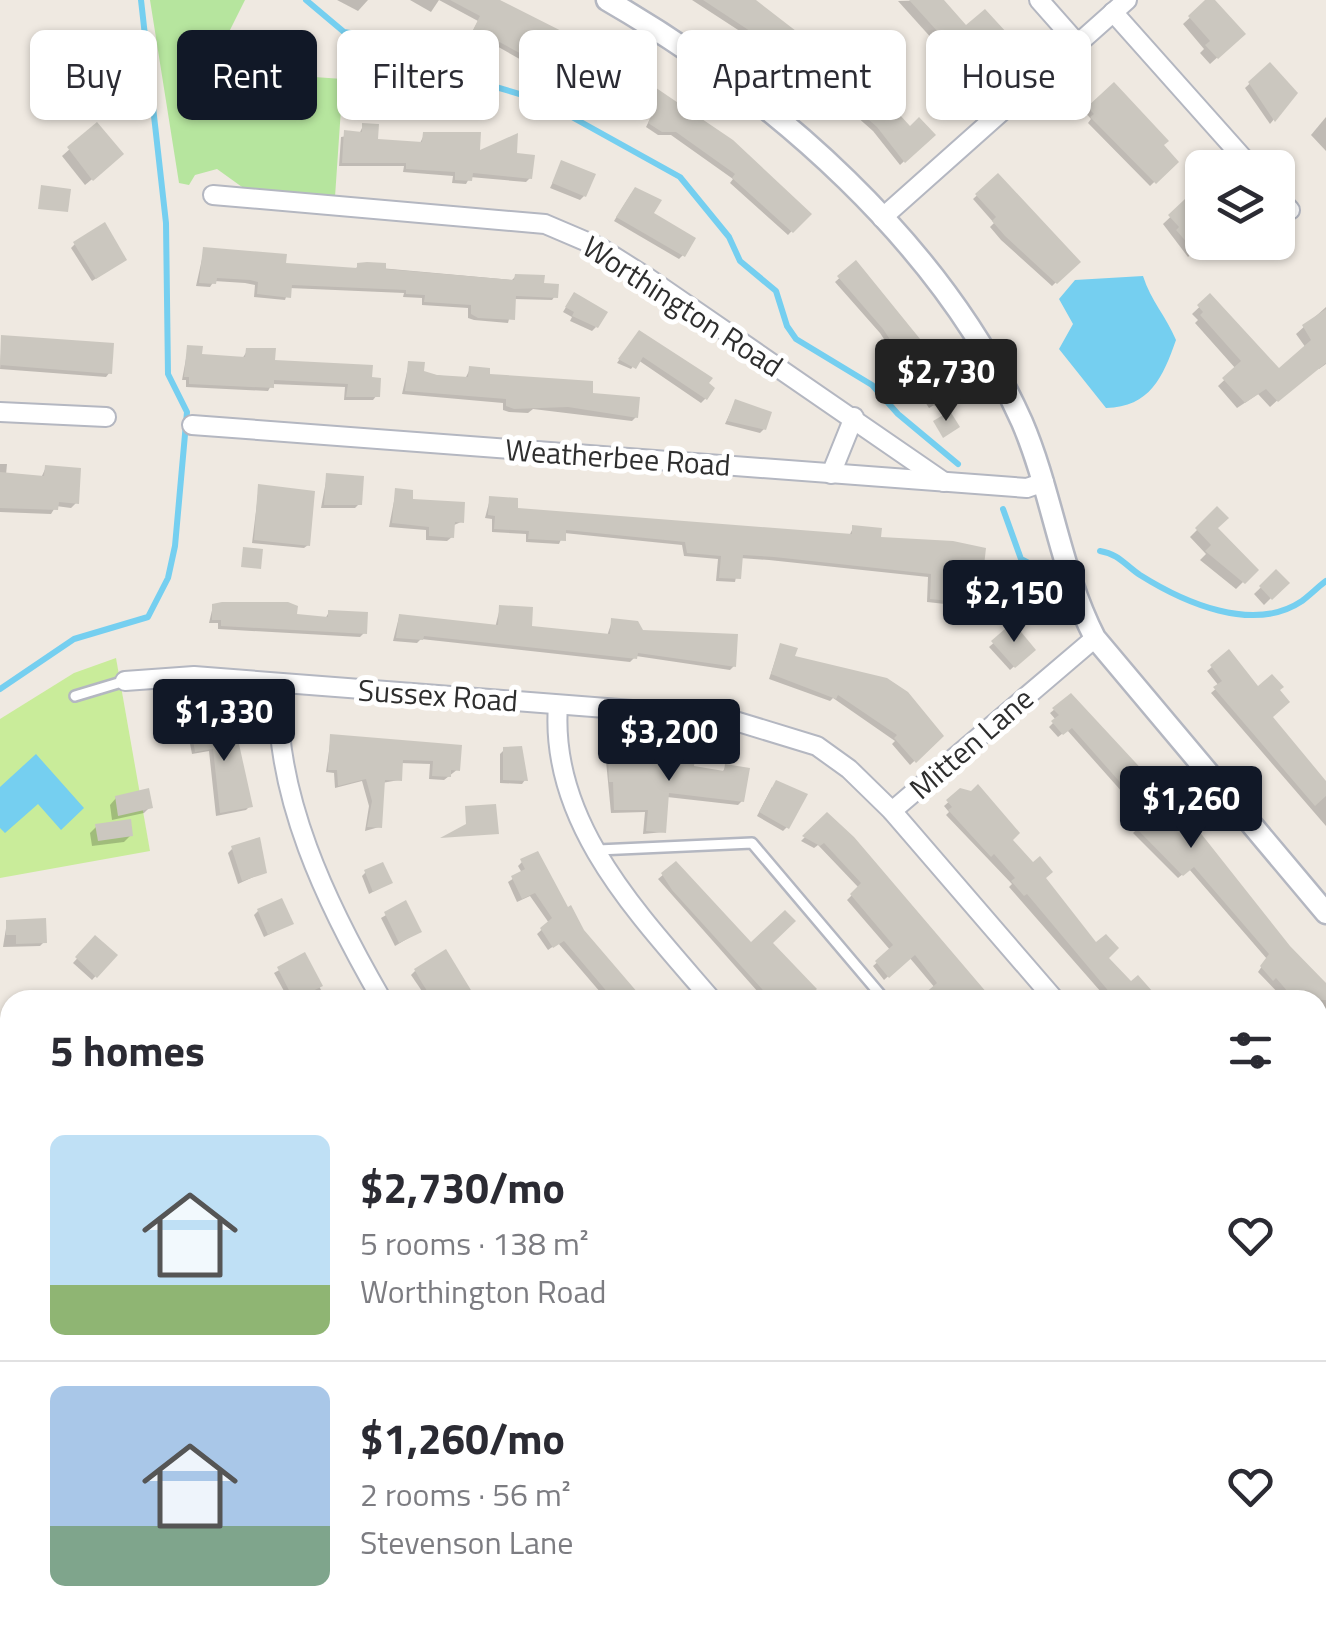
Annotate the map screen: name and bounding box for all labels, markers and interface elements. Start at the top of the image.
chip: Buy [30,30,157,120]
chip: Rent [177,30,317,120]
chip: Filters [337,30,499,120]
chip: New [519,30,657,120]
chip: Apartment [677,30,906,120]
chip: House [926,30,1091,120]
map controls [1185,150,1295,260]
button: layers [1185,150,1295,260]
street label: Worthington Road [574,224,792,388]
pin: $2,730 [865,339,1027,424]
text: $2,730 [897,347,995,395]
street label: Weatherbee Road [504,426,732,488]
pin: $2,150 [933,560,1095,645]
text: $2,150 [965,568,1063,616]
street label: Sussex Road [356,666,520,724]
street label: Mitten Lane [899,676,1043,810]
pin: $1,330 [143,679,305,764]
text: $1,330 [175,687,273,735]
pin: $3,200 [588,699,750,784]
text: $3,200 [620,707,718,755]
pin: $1,260 [1110,766,1272,851]
text: $1,260 [1142,774,1240,822]
text: 5 homes [50,1018,205,1082]
icon: filters [1223,1023,1278,1078]
text: $2,730/mo [360,1155,565,1219]
icon: home [130,1175,250,1295]
icon: heart [1223,1208,1278,1263]
text: 5 rooms · 138 m² [360,1219,589,1267]
text: Worthington Road [360,1267,606,1315]
text: $1,260/mo [360,1406,565,1470]
icon: home [130,1426,250,1546]
icon: heart [1223,1459,1278,1514]
text: 2 rooms · 56 m² [360,1470,571,1518]
text: Stevenson Lane [360,1518,573,1566]

